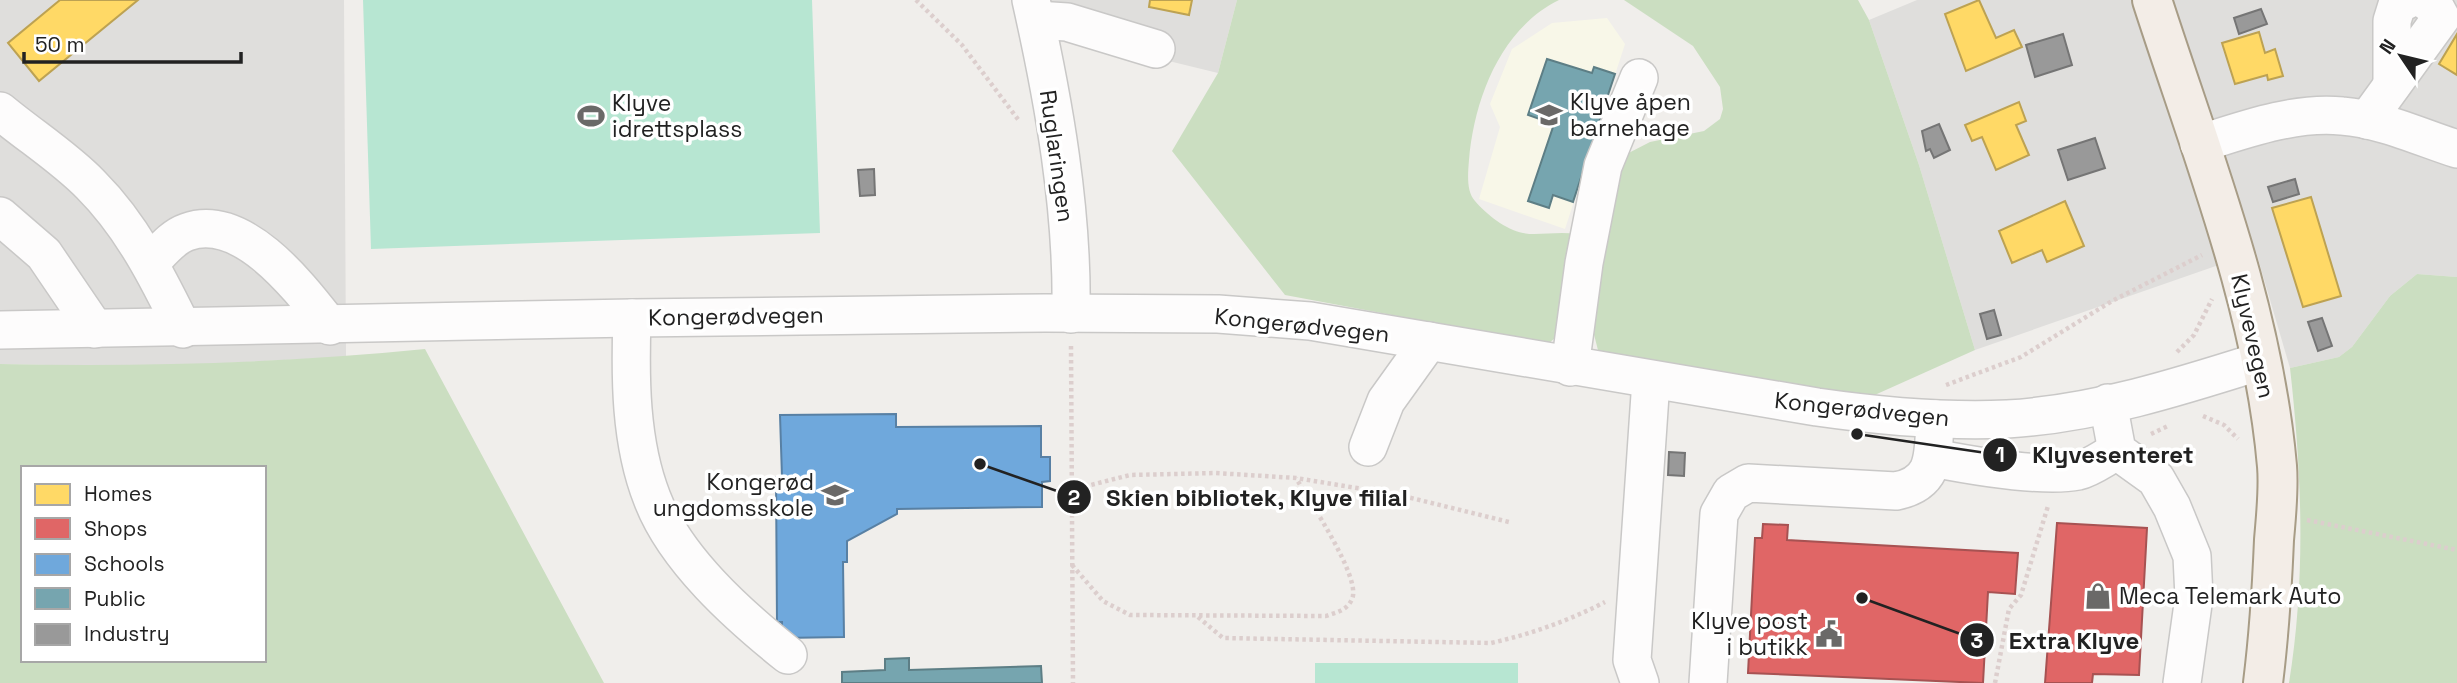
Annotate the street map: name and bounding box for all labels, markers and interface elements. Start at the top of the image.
scale bar [24,21,242,65]
north arrow [2366,21,2436,91]
text: 50 m [35,31,85,58]
text: N [2374,34,2401,59]
place label: Klyve åpen barnehage [1570,87,1691,143]
place label: Klyve idrettsplass [612,88,742,144]
street label: Ruglaringen [1033,88,1081,224]
school or university icon: Klyve åpen barnehage [1534,100,1564,130]
sports icon: Klyve idrettsplass [576,101,606,131]
street label: Klyvevegen [2224,271,2282,401]
street label: Kongerødvegen [648,299,824,333]
street label: Kongerødvegen [1213,301,1391,349]
street label: Kongerødvegen [1773,385,1951,433]
callout: Klyvesenteret [1983,432,2207,477]
text: Klyvesenteret [2032,439,2194,470]
text: 1 [1995,441,2005,468]
legend [21,466,266,662]
place label: Kongerød ungdomsskole [653,467,814,523]
callout: Skien bibliotek, Klyve filial [1057,475,1422,520]
text: Homes [84,480,152,507]
school or university icon: Kongerød ungdomsskole [820,480,850,510]
text: Skien bibliotek, Klyve filial [1106,482,1408,513]
text: 2 [1068,484,1080,511]
text: Shops [84,515,147,542]
text: Schools [84,550,164,577]
shop icon: Meca Telemark Auto [2083,581,2113,611]
place label: Meca Telemark Auto [2119,581,2342,611]
text: Public [84,585,146,612]
place label: Klyve post i butikk [1691,606,1808,662]
callout: Extra Klyve [1959,618,2153,663]
public building icon: Klyve post i butikk [1814,619,1844,649]
text: Industry [84,620,170,647]
text: Extra Klyve [2009,625,2139,656]
text: 3 [1971,627,1983,654]

